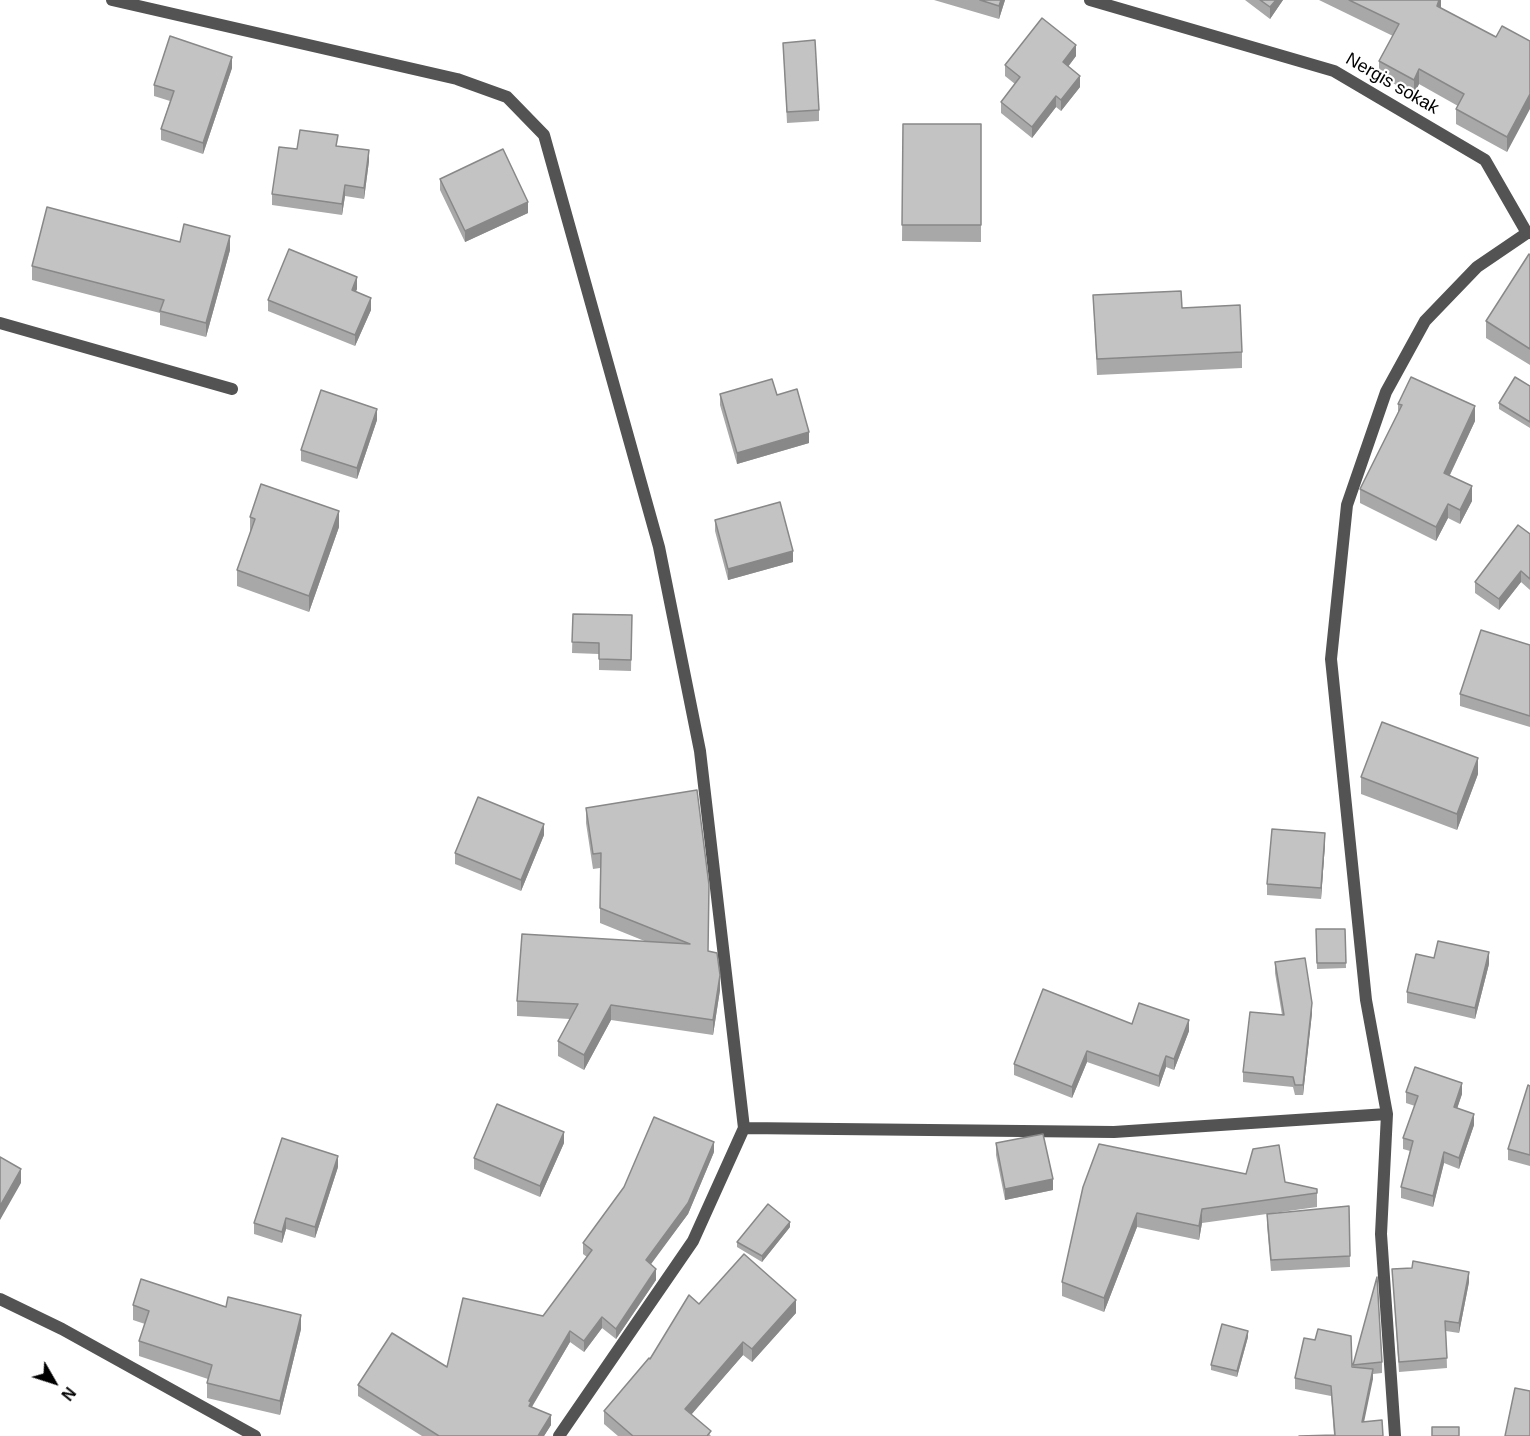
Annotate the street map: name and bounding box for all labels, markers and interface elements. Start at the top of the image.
street label: Nergis sokak [1342,49,1442,119]
north arrow [24,1352,84,1412]
text: N [58,1384,79,1403]

